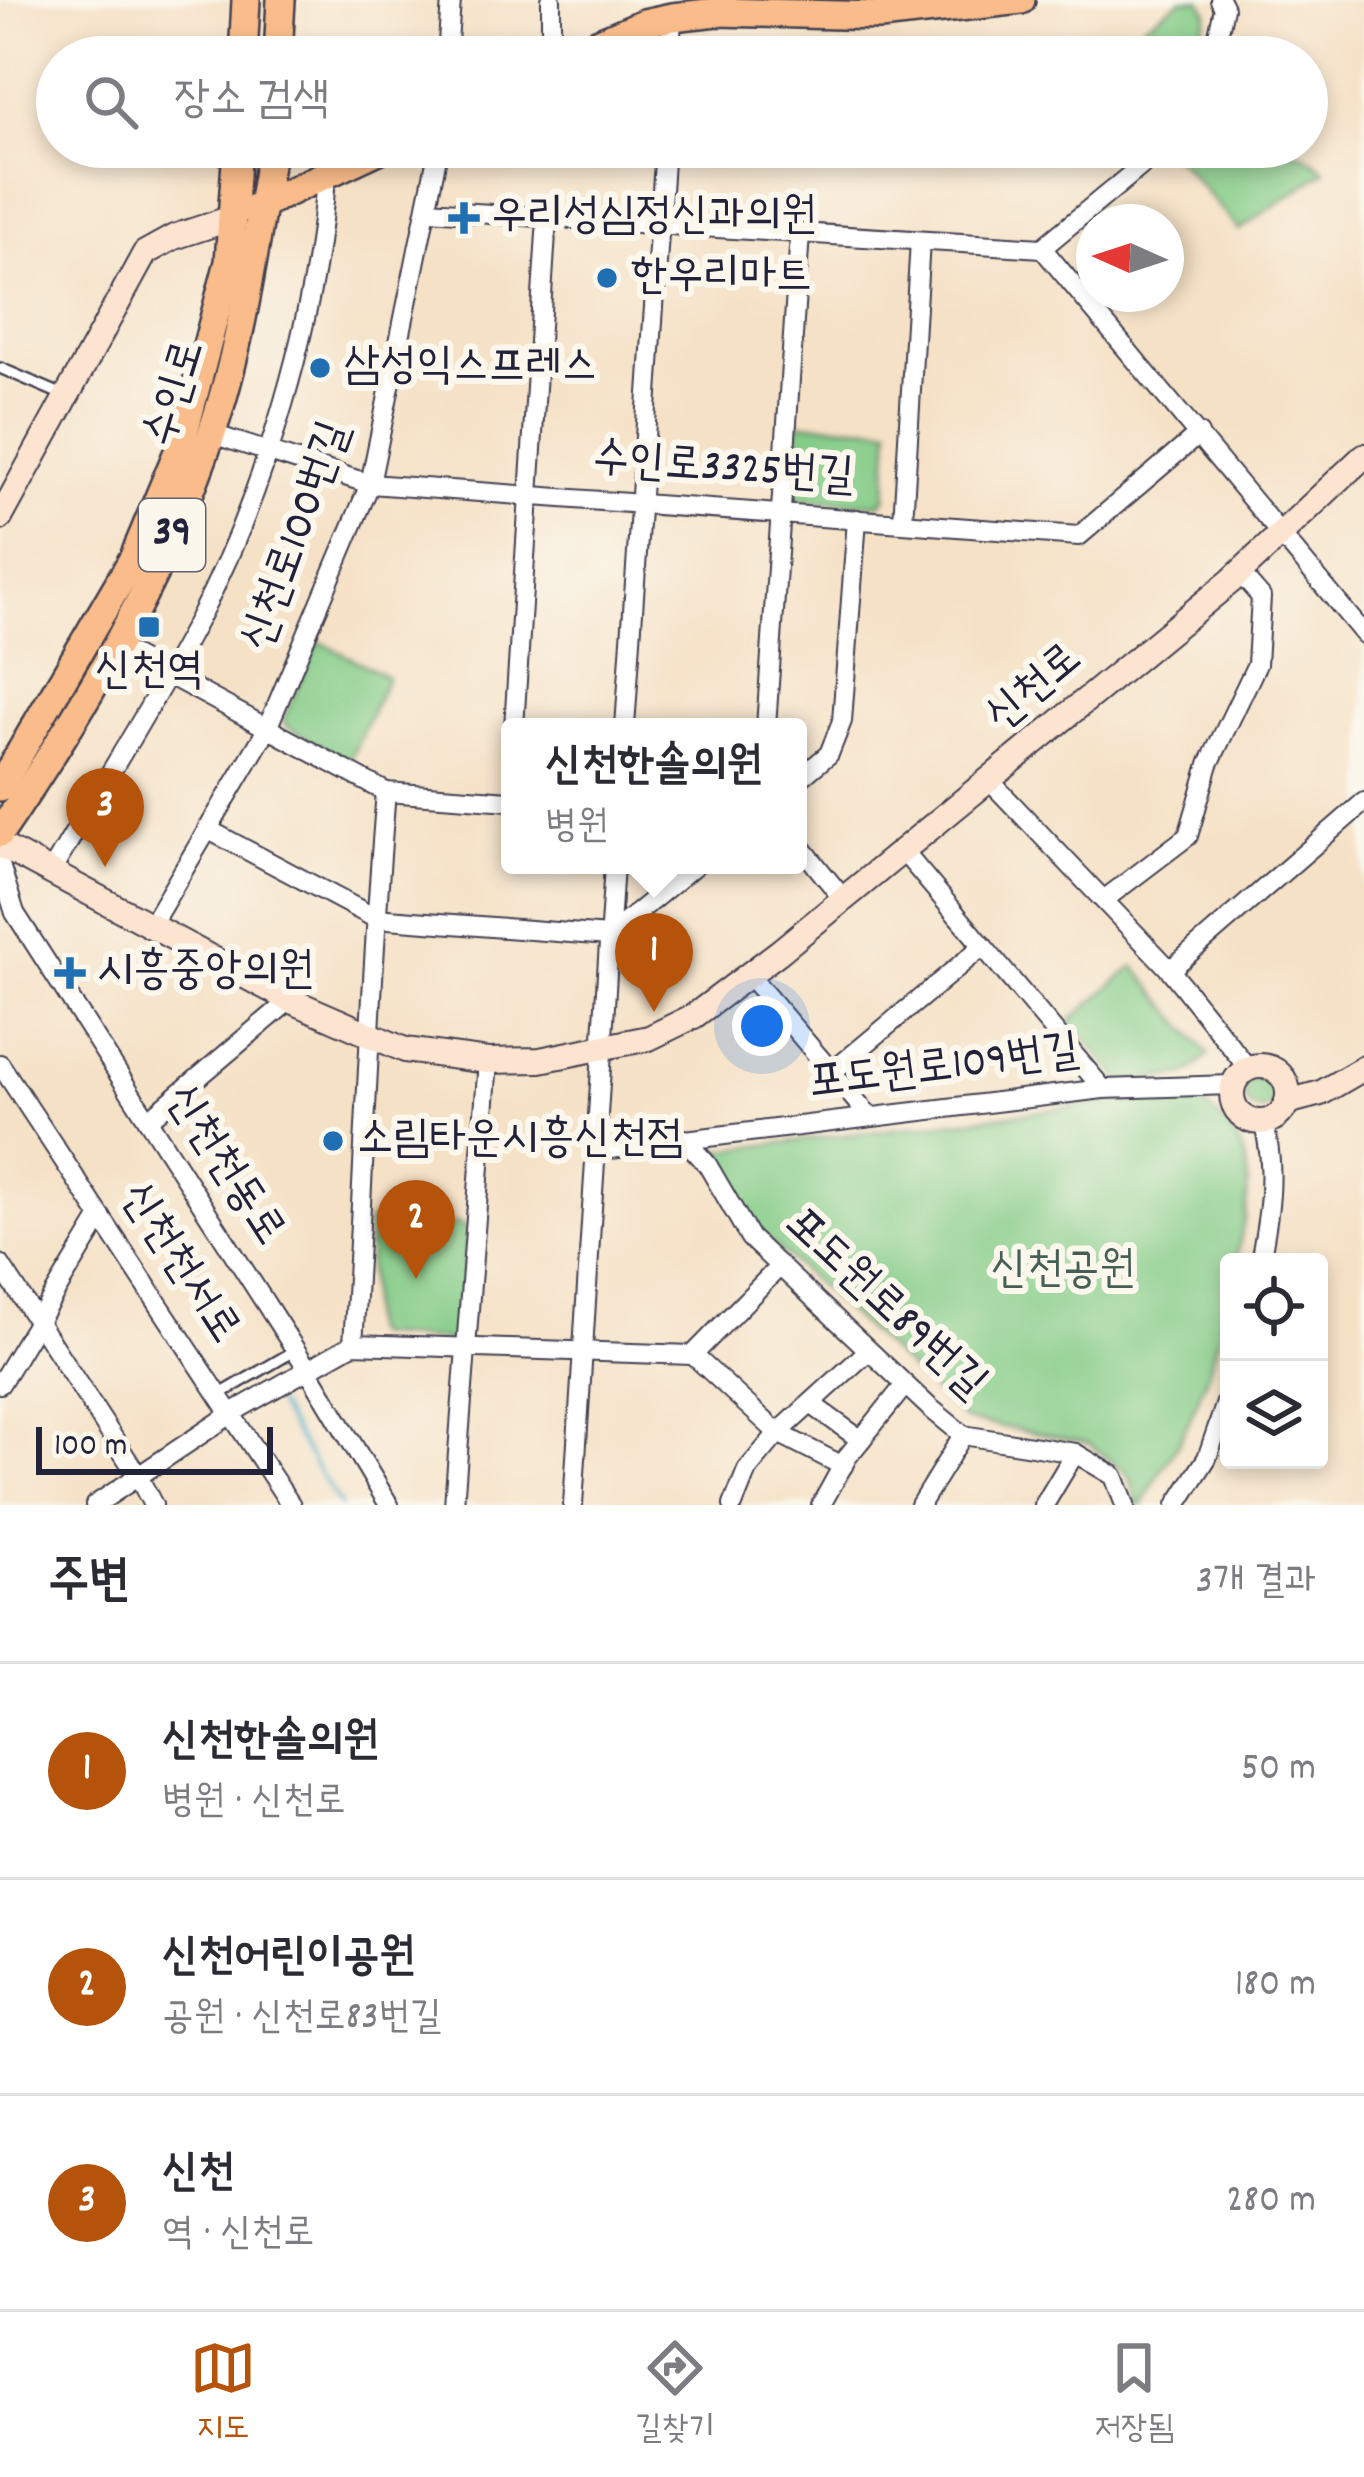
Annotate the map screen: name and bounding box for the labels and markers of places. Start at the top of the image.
place label: 우리성심정신과의원 [491,186,817,250]
marker: 우리성심정신과의원 [448,202,480,234]
place label: 한우리마트 [631,246,812,310]
marker: 한우리마트 [594,265,620,291]
place label: 삼성익스프레스 [344,336,597,400]
marker: 삼성익스프레스 [307,355,333,381]
marker: 신천역 [136,614,162,640]
place label: 신천역 [95,641,203,705]
pin: 3 [66,768,144,867]
pin: 1 [615,913,693,1012]
place label: 시흥중앙의원 [97,941,314,1005]
marker: 시흥중앙의원 [54,957,86,989]
place label: 소림타운시흥신천점 [357,1109,683,1173]
marker: 소림타운시흥신천점 [320,1128,346,1154]
pin: 2 [377,1180,455,1279]

